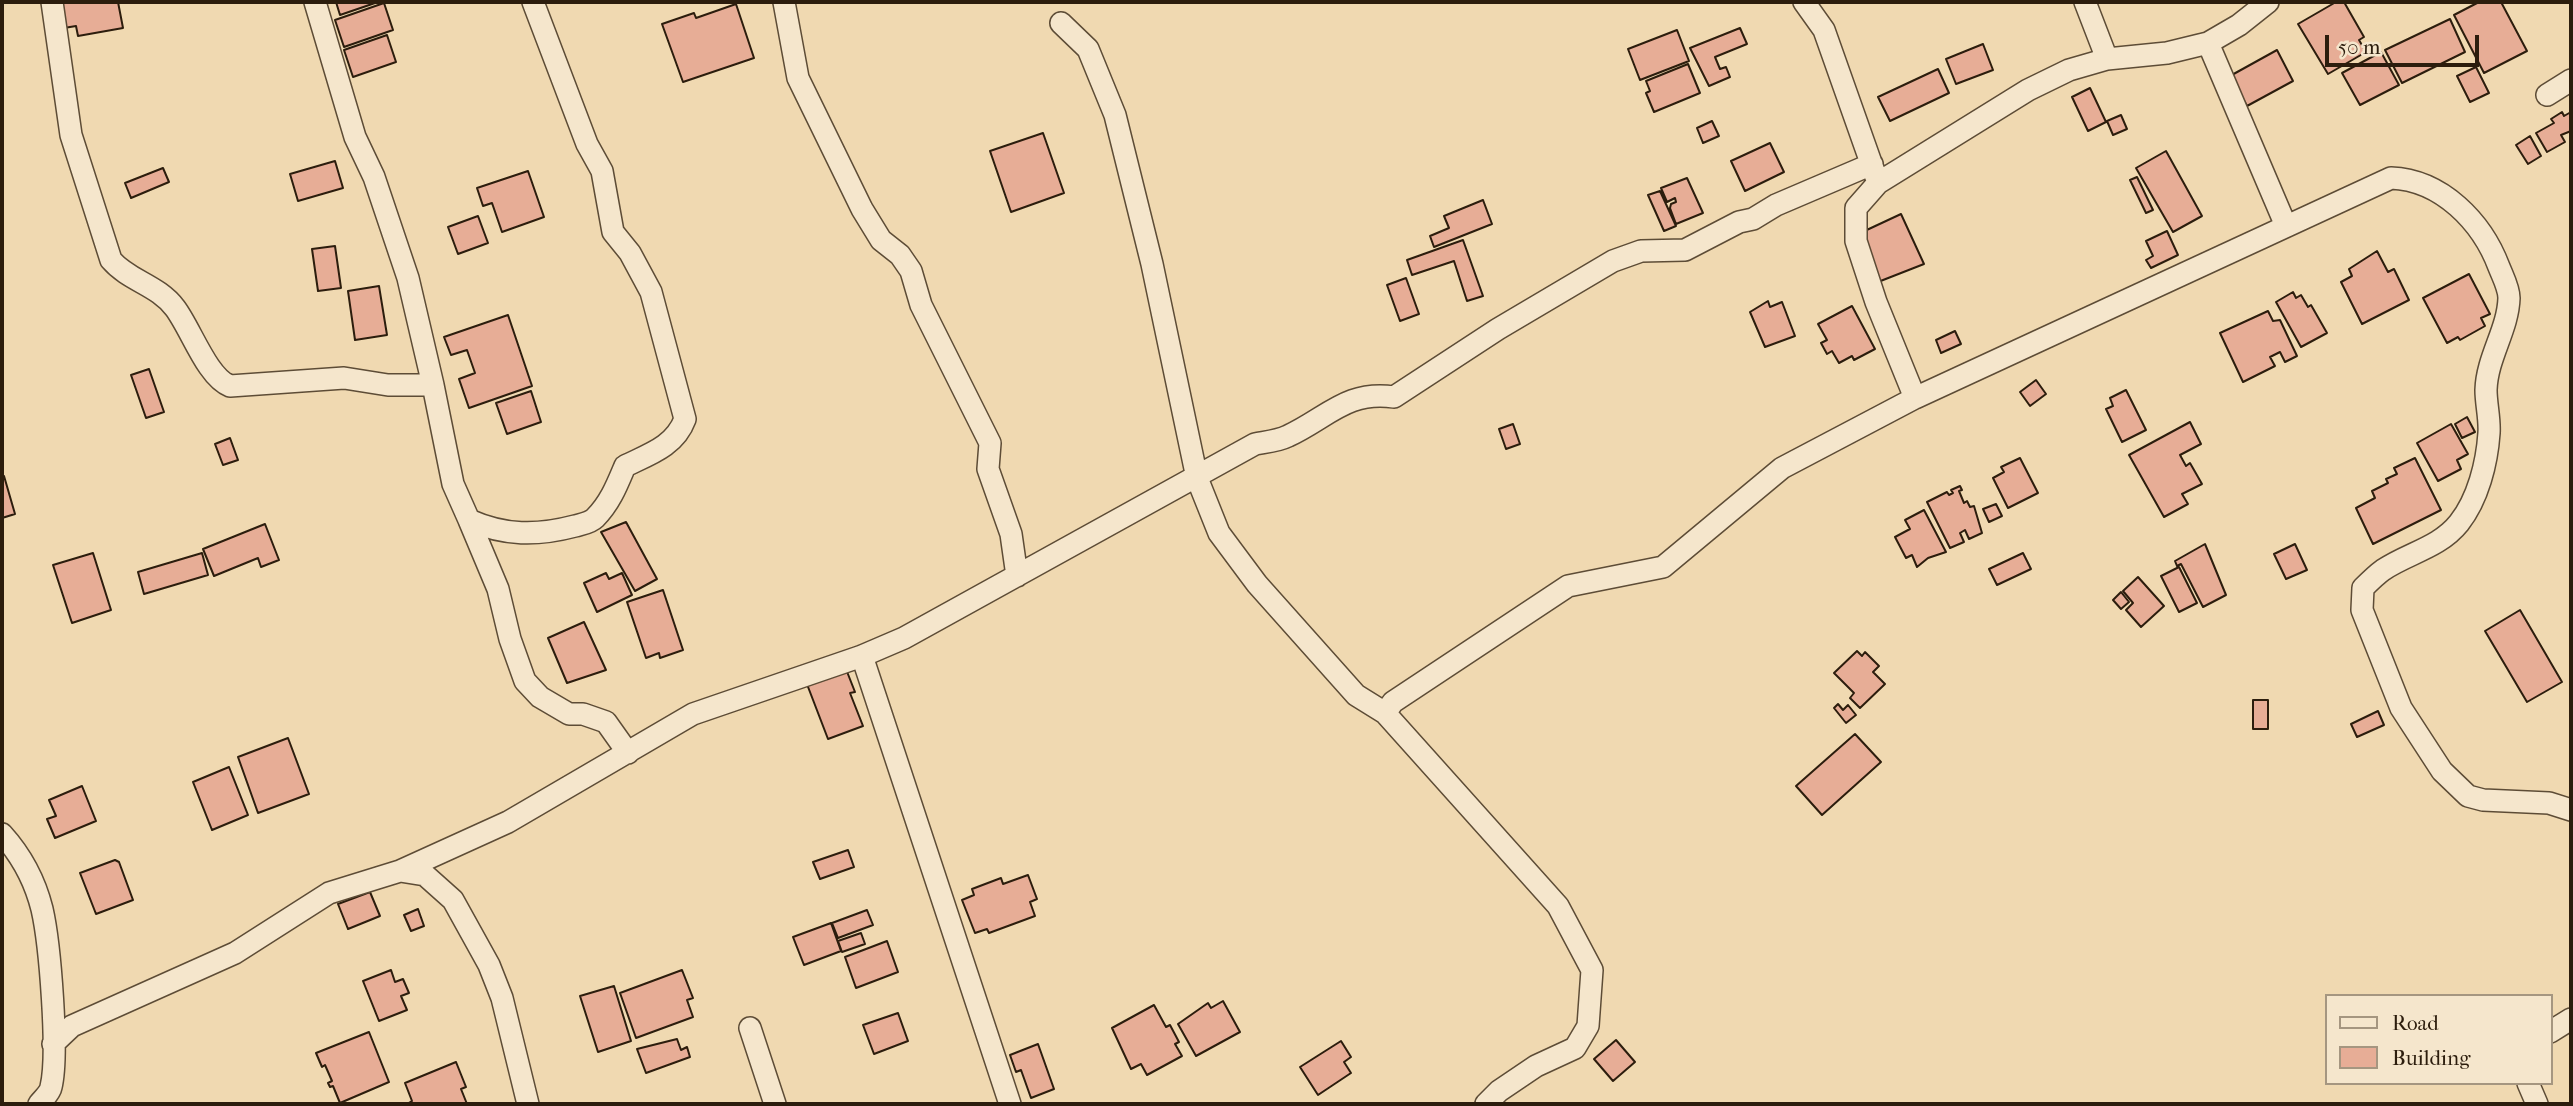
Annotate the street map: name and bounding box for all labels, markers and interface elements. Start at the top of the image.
scale bar [2328,21,2482,65]
text: 50 m [2338,35,2381,59]
legend [2324,994,2552,1085]
text: Road [2392,1011,2439,1035]
text: Building [2392,1046,2470,1070]

